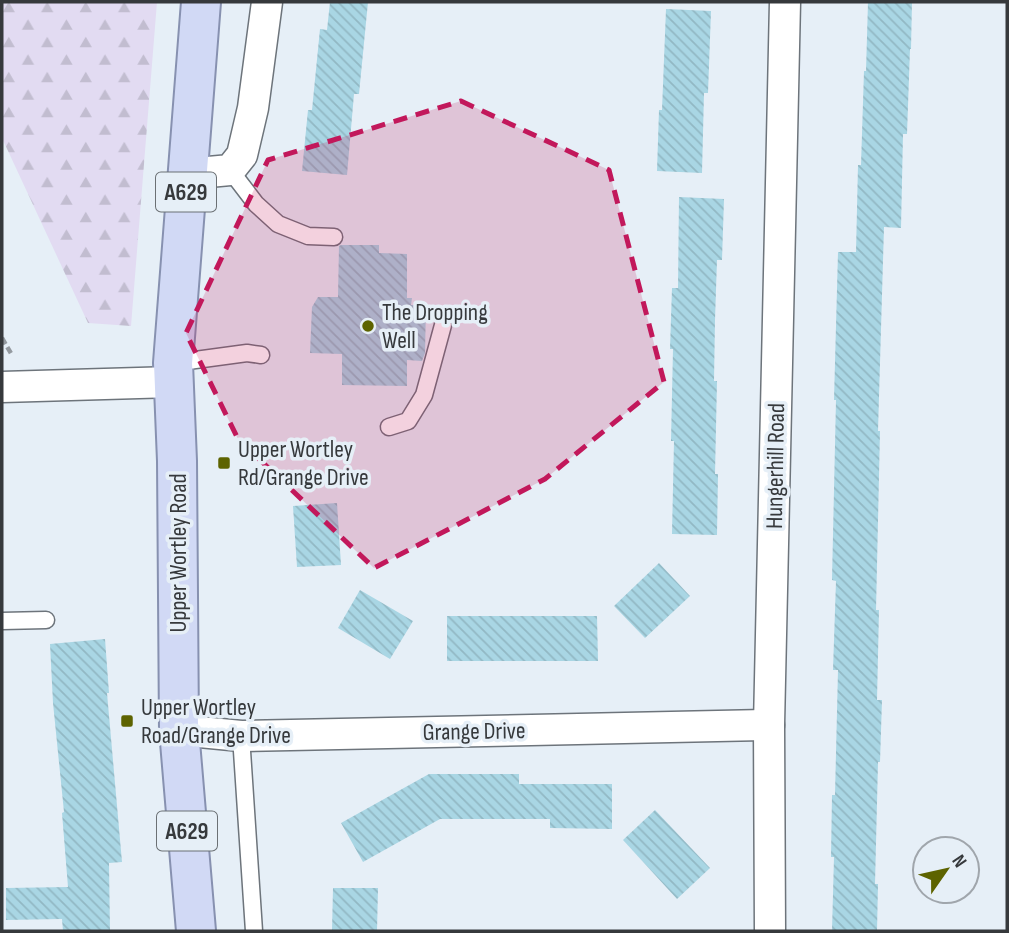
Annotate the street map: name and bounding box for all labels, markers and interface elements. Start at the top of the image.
road number: A629 [156,172,216,211]
place label: The Dropping Well [382,298,488,355]
marker: The Dropping Well [360,318,376,334]
street label: Hungerhill Road [760,403,791,529]
place label: Upper Wortley Rd/Grange Drive [238,435,369,492]
marker: Upper Wortley Rd/Grange Drive [216,455,232,471]
street label: Upper Wortley Road [164,474,193,632]
place label: Upper Wortley Road/Grange Drive [141,693,291,750]
marker: Upper Wortley Road/Grange Drive [119,713,135,729]
street label: Grange Drive [422,716,526,747]
road number: A629 [157,811,217,850]
north arrow [911,835,981,905]
text: N [946,851,971,872]

